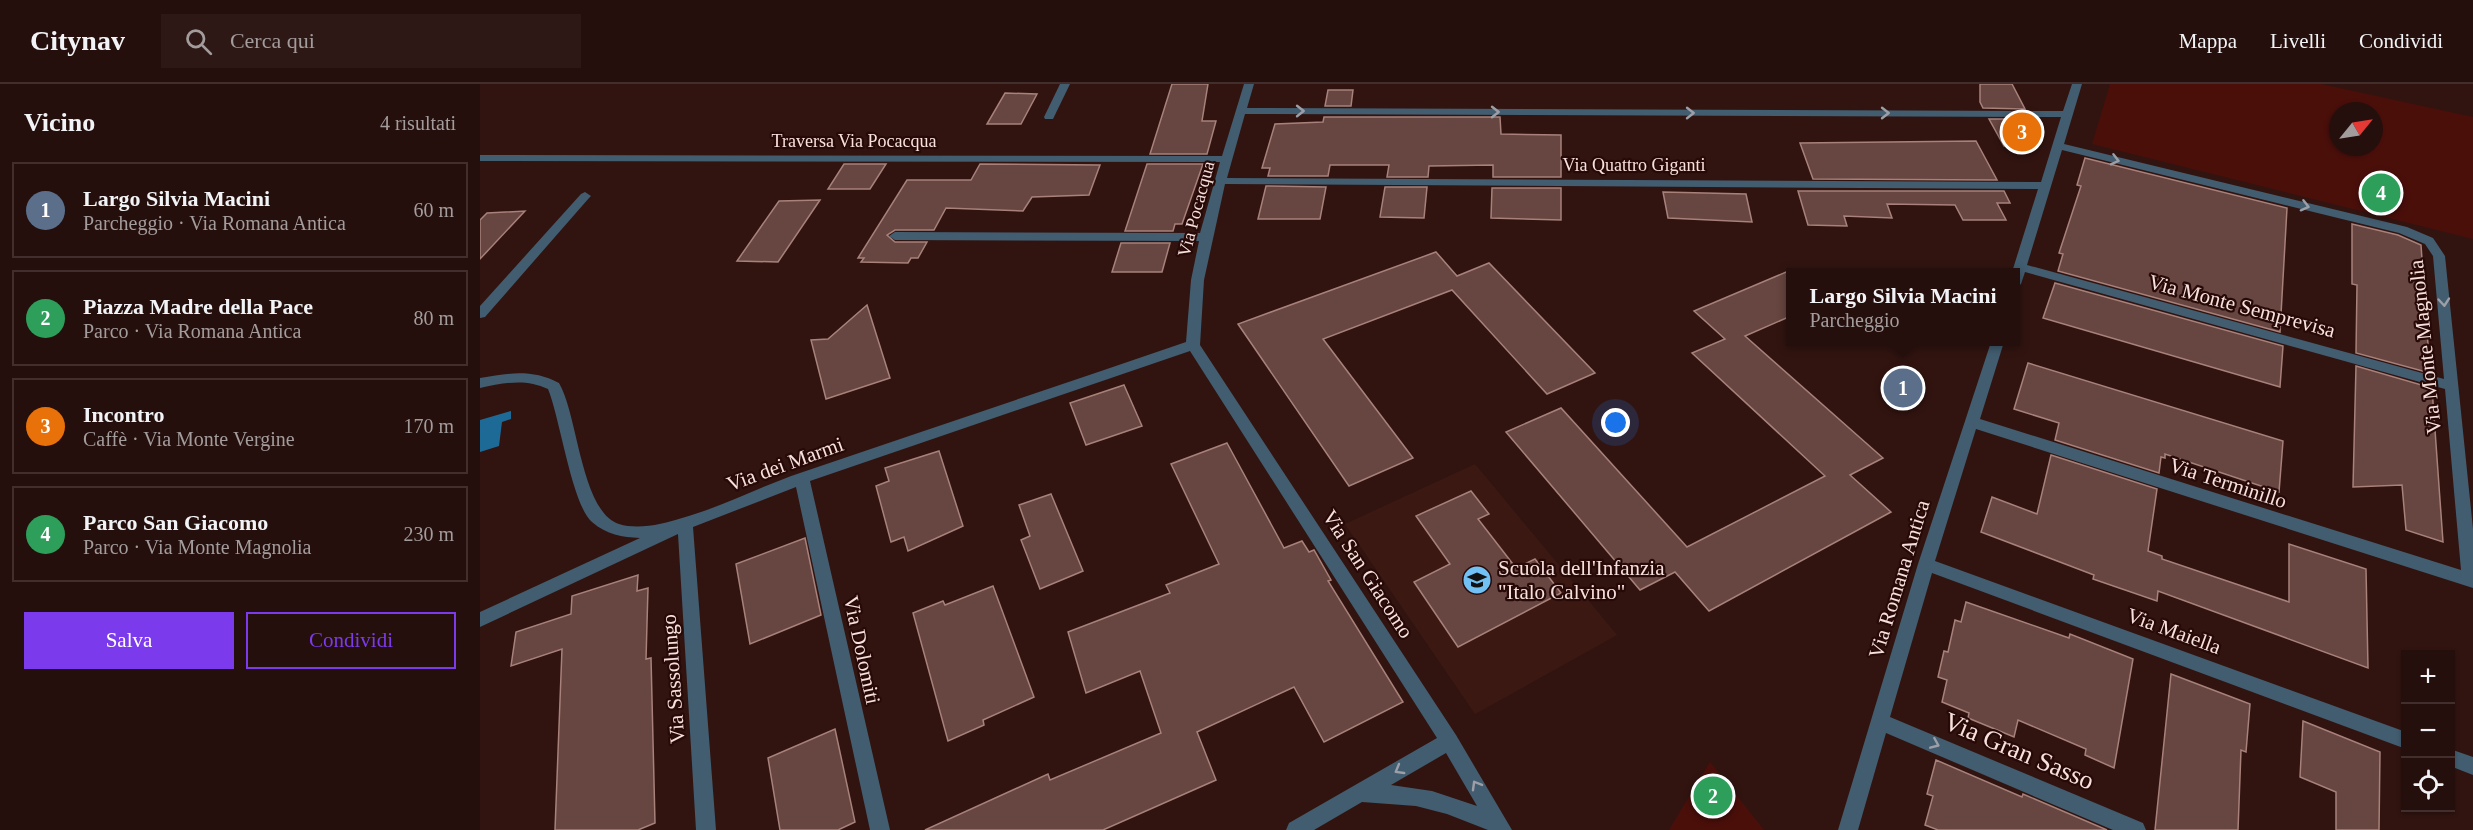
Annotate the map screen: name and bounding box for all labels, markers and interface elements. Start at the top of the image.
search box [161,14,581,68]
text: Citynav [30,25,125,56]
icon: search [182,25,215,58]
text: Cerca qui [230,28,315,53]
text: Mappa [2179,29,2237,53]
text: Livelli [2270,29,2326,53]
text: Condividi [2359,29,2443,53]
north arrow [2329,102,2383,156]
one-way arrow [1295,105,1304,117]
one-way arrow [1490,106,1499,118]
one-way arrow [1685,107,1694,119]
one-way arrow [1880,107,1889,120]
text: Vicino [24,108,95,137]
pin: 3 [2002,110,2042,154]
text: 4 risultati [380,112,456,134]
street label: Traversa Via Pocacqua [772,131,936,151]
one-way arrow [2110,152,2120,165]
street label: Via Quattro Giganti [1563,155,1705,175]
street label: Via Pocacqua [1174,159,1218,259]
pin: 4 [2362,170,2400,216]
text: Largo Silvia Macini [83,186,270,211]
one-way arrow [2299,198,2309,211]
text: 1 [41,199,51,221]
text: 60 m [413,199,454,221]
text: Parcheggio · Via Romana Antica [83,212,346,234]
street label: Via Monte Magnolia [2404,258,2446,435]
popup [1786,268,2020,346]
street label: Via Monte Semprevisa [2146,270,2339,343]
text: Largo Silvia Macini [1810,283,1997,308]
text: Piazza Madre della Pace [83,294,313,319]
one-way arrow [2437,298,2450,307]
text: 2 [41,307,51,329]
text: 80 m [413,307,454,329]
text: Parcheggio [1810,309,1899,331]
text: Parco · Via Romana Antica [83,320,301,342]
pin: 1 [1884,366,1922,410]
text: Incontro [83,402,165,427]
your location [1601,408,1630,437]
text: 3 [41,415,51,437]
text: 170 m [403,415,454,437]
text: Caffè · Via Monte Vergine [83,428,295,450]
street label: Via dei Marmi [723,432,847,496]
street label: Via Terminillo [2166,453,2290,513]
street label: Via Romana Antica [1863,496,1935,661]
street label: Via San Giacomo [1318,505,1418,643]
text: Parco San Giacomo [83,510,268,535]
text: 4 [41,523,51,545]
text: 230 m [403,523,454,545]
text: Parco · Via Monte Magnolia [83,536,311,558]
place label: Scuola dell'Infanzia "Italo Calvino" [1498,556,1665,604]
school or university icon: Scuola dell'Infanzia "Italo Calvino" [1461,564,1493,596]
street label: Via Dolomiti [839,594,885,707]
street label: Via Maiella [2124,603,2225,659]
button: Salva [24,612,234,669]
button: Condividi [246,612,456,669]
street label: Via Sassolungo [656,613,690,745]
map controls [2401,650,2455,812]
button: + [2401,650,2455,704]
button: − [2401,704,2455,758]
street label: Via Gran Sasso [1940,706,2098,796]
one-way arrow [1928,737,1939,749]
button: locate [2401,758,2455,812]
one-way arrow [1395,763,1405,774]
pin: 2 [1694,774,1732,818]
one-way arrow [1472,781,1483,791]

